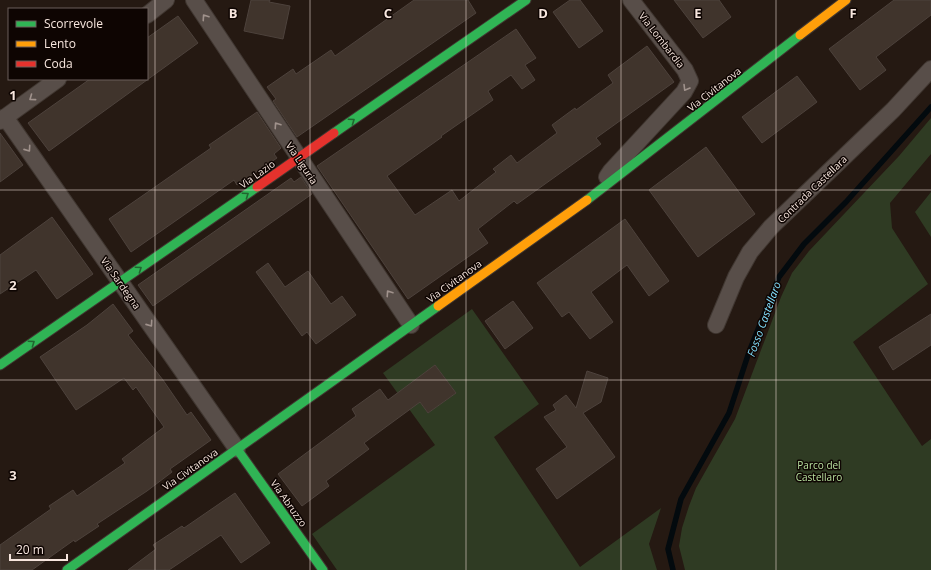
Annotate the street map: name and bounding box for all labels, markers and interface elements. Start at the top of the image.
text: B [229,4,238,22]
text: C [384,4,392,22]
text: D [538,4,548,22]
text: E [694,4,702,22]
text: F [849,4,857,22]
legend [8,8,148,80]
street label: Via Lombardia [636,9,688,71]
one-way arrow [202,14,210,21]
text: Scorrevole [44,15,103,32]
text: Lento [44,35,76,52]
text: Coda [44,55,73,72]
street label: Via Civitanova [684,64,744,114]
one-way arrow [683,84,690,91]
text: 1 [9,86,17,104]
one-way arrow [29,93,36,100]
one-way arrow [348,119,355,126]
one-way arrow [275,123,282,130]
street label: Via Liguria [283,139,321,187]
one-way arrow [23,145,31,152]
street label: Contrada Castellara [774,152,850,226]
street label: Via Lazio [236,157,278,191]
one-way arrow [241,193,248,200]
street label: Via Sardegna [98,254,144,312]
street label: Via Civitanova [424,256,484,306]
one-way arrow [135,266,142,274]
text: 2 [9,276,17,294]
water label: Fosso Castellaro [743,279,784,358]
one-way arrow [386,290,394,297]
one-way arrow [145,320,152,327]
one-way arrow [28,340,35,348]
street label: Via Civitanova [159,445,221,493]
park label: Parco del Castellaro [796,458,842,484]
text: 3 [9,466,17,484]
street label: Via Abruzzo [268,477,310,529]
scale bar [10,536,67,562]
text: 20 m [16,541,44,558]

